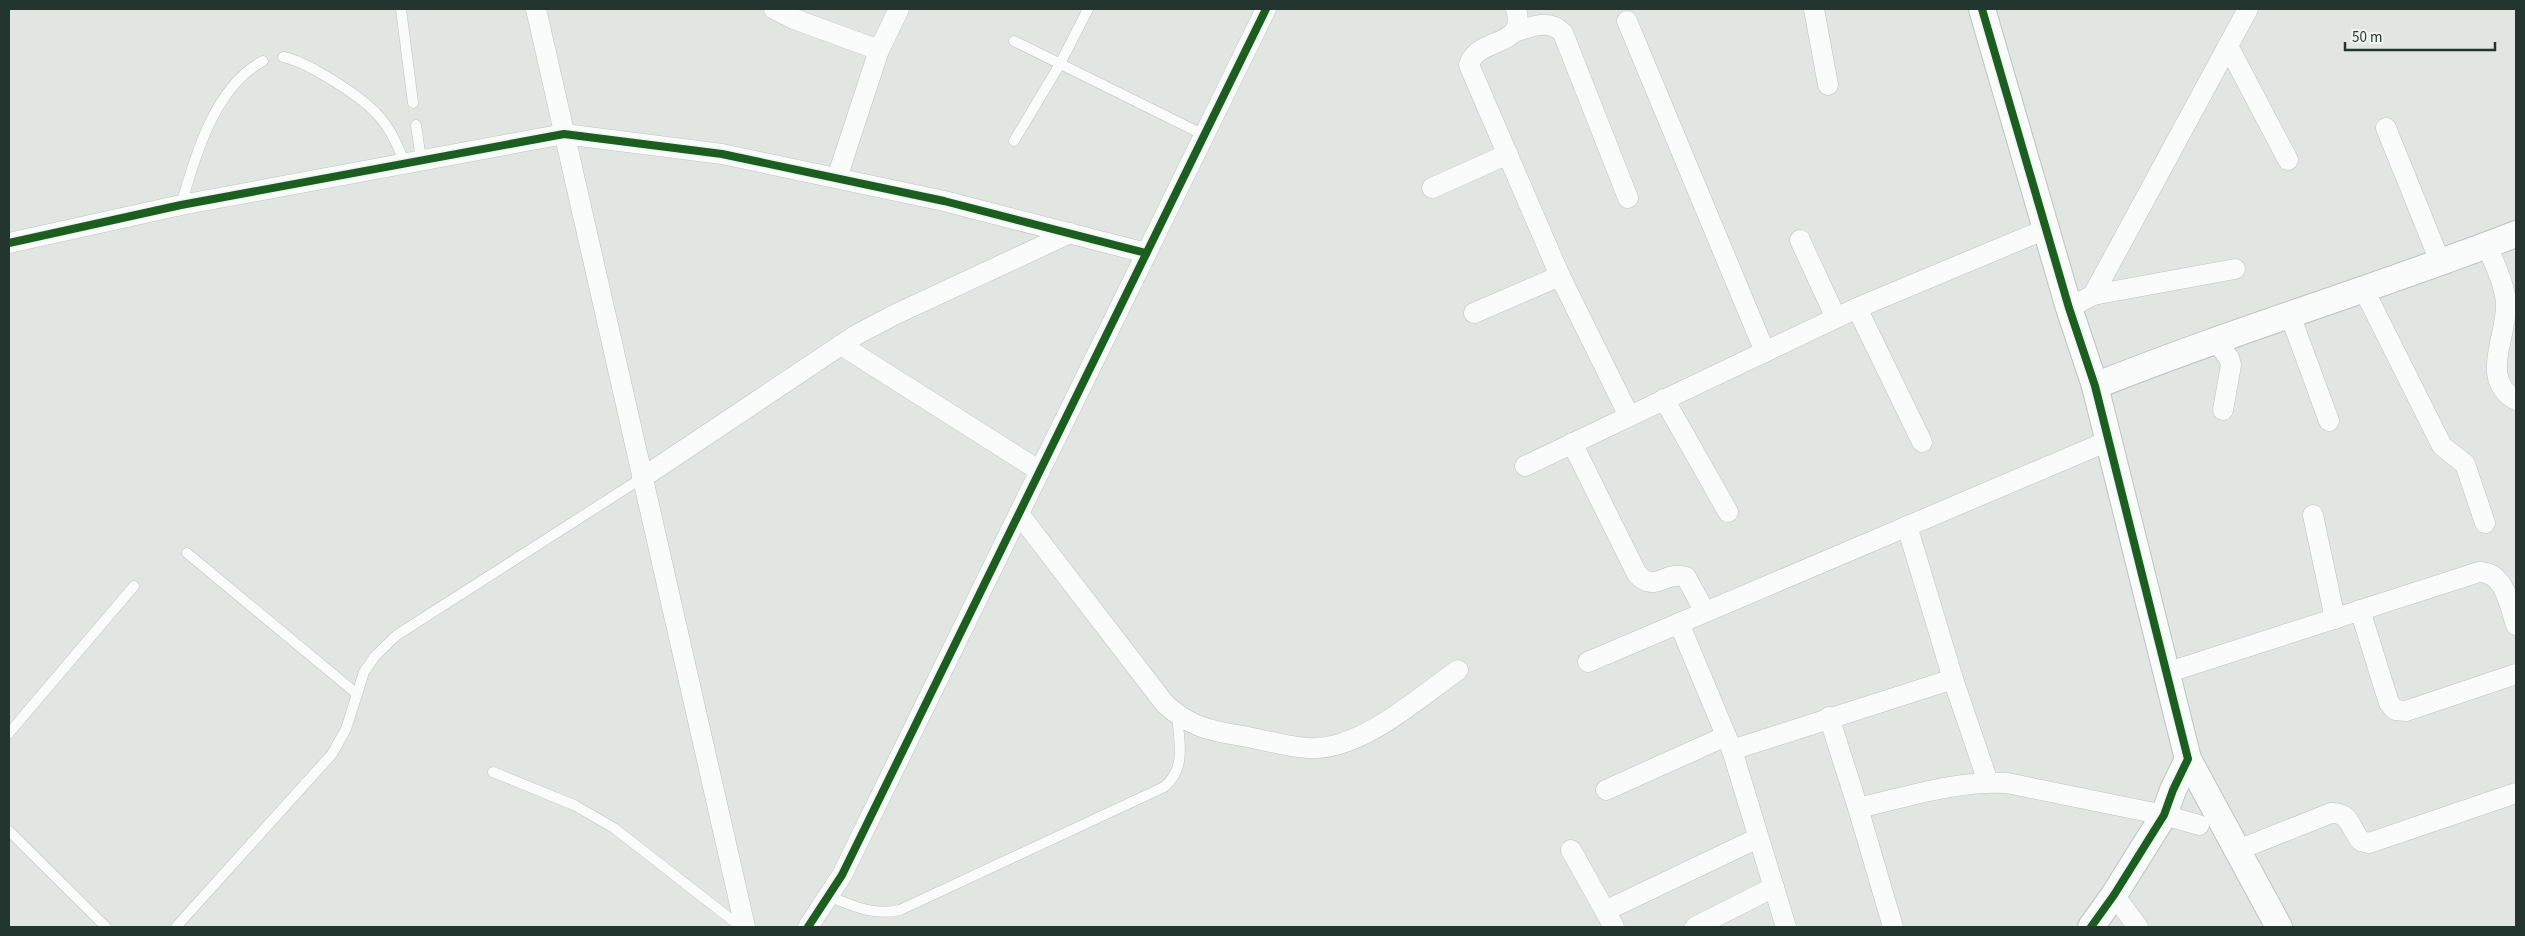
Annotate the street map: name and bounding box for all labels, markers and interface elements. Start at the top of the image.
scale bar [2345,20,2495,52]
text: 50 m [2352,27,2382,48]

